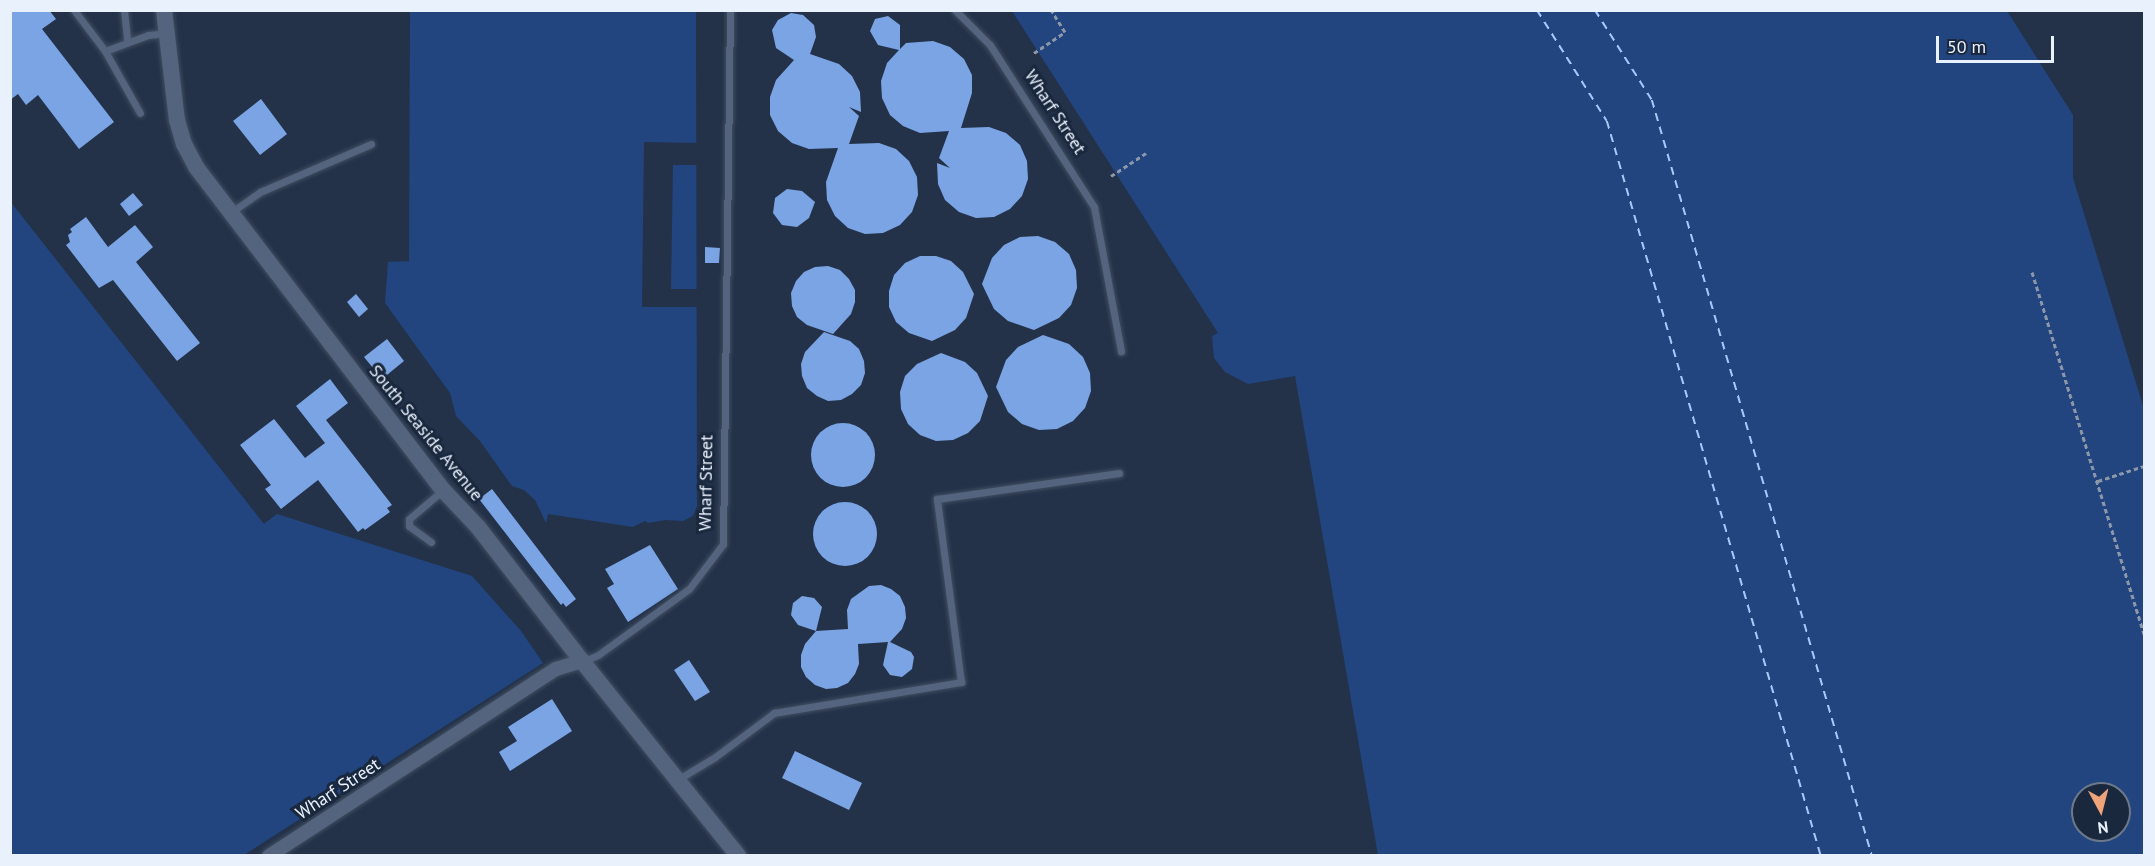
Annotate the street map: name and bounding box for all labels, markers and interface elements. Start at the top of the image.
scale bar [1939,24,2058,62]
text: 50 m [1947,35,1986,58]
street label: Wharf Street [1020,66,1090,158]
street label: South Seaside Avenue [364,360,488,506]
street label: Wharf Street [694,435,718,531]
street label: Wharf Street [292,754,384,824]
north arrow [2071,782,2131,842]
text: N [2097,817,2109,838]

